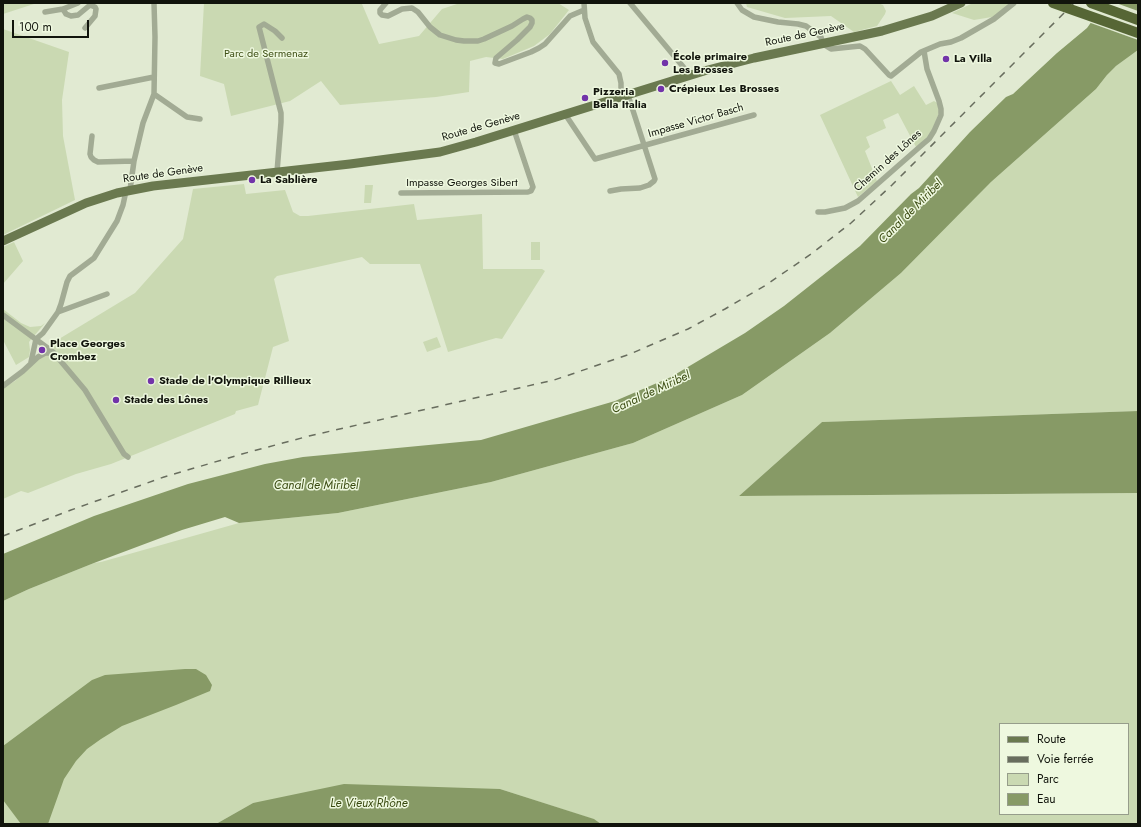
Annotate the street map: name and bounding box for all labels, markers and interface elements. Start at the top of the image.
scale bar [14,12,91,38]
text: 100 m [19,18,52,36]
street label: Route de Genève [764,20,846,50]
park label: Parc de Sermenaz [224,47,308,61]
place label: École primaire Les Brosses [673,50,747,76]
place label: La Villa [954,52,992,66]
marker: La Villa [941,54,951,64]
marker: École primaire Les Brosses [660,58,670,68]
place label: Crépieux Les Brosses [669,82,779,96]
marker: Crépieux Les Brosses [656,84,666,94]
place label: Pizzeria Bella Italia [593,85,647,111]
marker: Pizzeria Bella Italia [580,93,590,103]
street label: Impasse Victor Basch [647,101,745,141]
street label: Route de Genève [440,110,522,144]
street label: Chemin des Lônes [852,127,924,195]
street label: Route de Genève [122,162,204,186]
place label: La Sablière [260,173,318,187]
marker: La Sablière [247,175,257,185]
street label: Impasse Georges Sibert [406,176,518,190]
water label: Canal de Miribel [876,177,946,247]
place label: Place Georges Crombez [50,337,125,363]
marker: Place Georges Crombez [37,345,47,355]
water label: Canal de Miribel [610,369,692,417]
place label: Stade de l'Olympique Rillieux [159,374,311,388]
marker: Stade de l'Olympique Rillieux [146,376,156,386]
place label: Stade des Lônes [124,393,208,407]
marker: Stade des Lônes [111,395,121,405]
water label: Canal de Miribel [274,479,358,493]
legend [999,723,1129,815]
text: Route [1037,730,1066,748]
text: Voie ferrée [1037,750,1093,768]
text: Parc [1037,770,1059,788]
text: Eau [1037,790,1056,808]
water label: Le Vieux Rhône [330,797,408,811]

